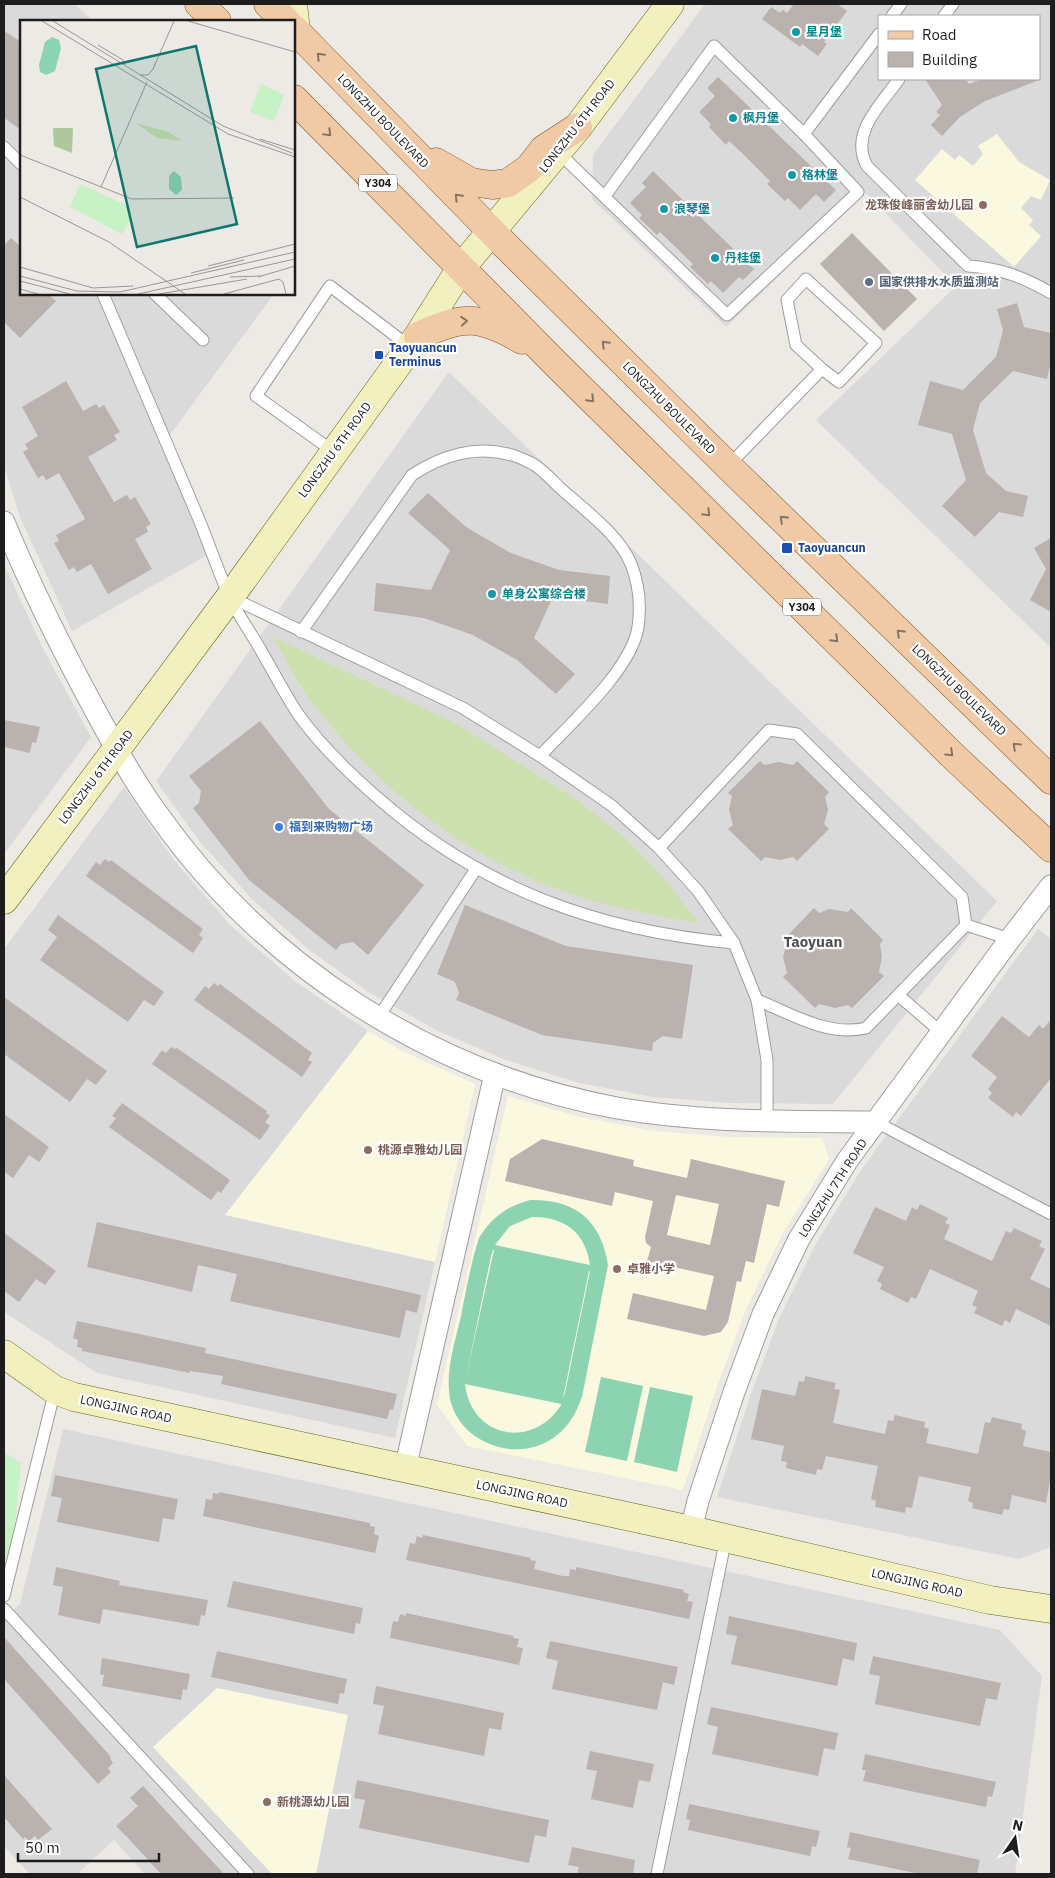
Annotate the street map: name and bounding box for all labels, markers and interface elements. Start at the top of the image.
legend [878,15,1040,80]
inset map [20,20,295,295]
place label: 星月堡 [806,24,842,39]
text: Road [922,25,957,44]
marker: 星月堡 [790,26,802,38]
text: Building [922,50,977,69]
one-way arrow [317,53,326,62]
street label: LONGZHU BOULEVARD [335,70,432,171]
street label: LONGZHU 6TH ROAD [535,76,618,175]
place label: 枫丹堡 [743,110,779,125]
marker: 枫丹堡 [727,112,739,124]
one-way arrow [322,127,331,136]
place label: 格林堡 [802,167,838,182]
marker: 格林堡 [786,169,798,181]
road number: Y304 [359,174,397,192]
one-way arrow [455,194,464,203]
place label: 龙珠俊峰丽舍幼儿园 [865,197,973,212]
marker: 龙珠俊峰丽舍幼儿园 [977,199,989,211]
place label: 浪琴堡 [674,201,710,216]
marker: 浪琴堡 [658,203,670,215]
place label: 丹桂堡 [725,250,761,265]
marker: 丹桂堡 [709,252,721,264]
place label: 国家供排水水质监测站 [879,274,999,289]
marker: 国家供排水水质监测站 [863,276,875,288]
one-way arrow [460,316,468,327]
place label: Taoyuancun Terminus [389,340,457,369]
one-way arrow [602,341,611,350]
marker: Taoyuancun Terminus [373,349,385,361]
street label: LONGZHU BOULEVARD [620,358,719,457]
one-way arrow [585,393,594,402]
street label: LONGZHU 6TH ROAD [295,399,374,500]
one-way arrow [701,507,710,516]
one-way arrow [780,516,789,525]
place label: Taoyuancun [798,540,866,555]
marker: Taoyuancun [780,541,794,555]
place label: 单身公寓综合楼 [502,586,586,601]
marker: 单身公寓综合楼 [486,588,498,600]
road number: Y304 [783,598,821,616]
one-way arrow [896,629,905,638]
one-way arrow [829,633,838,642]
street label: LONGZHU BOULEVARD [909,641,1010,738]
street label: LONGZHU 6TH ROAD [55,727,136,827]
one-way arrow [1013,743,1022,752]
one-way arrow [945,747,954,756]
place label: 福到来购物广场 [289,819,373,834]
marker: 福到来购物广场 [273,821,285,833]
district label: Taoyuan [784,932,842,951]
street label: LONGZHU 7TH ROAD [795,1136,870,1240]
place label: 桃源卓雅幼儿园 [378,1142,462,1157]
marker: 桃源卓雅幼儿园 [362,1144,374,1156]
place label: 卓雅小学 [627,1261,675,1276]
marker: 卓雅小学 [611,1263,623,1275]
street label: LONGJING ROAD [79,1391,173,1426]
street label: LONGJING ROAD [475,1476,569,1511]
street label: LONGJING ROAD [870,1565,964,1600]
place label: 新桃源幼儿园 [277,1794,349,1809]
marker: 新桃源幼儿园 [261,1796,273,1808]
north arrow [990,1813,1040,1863]
text: N [1011,1815,1025,1835]
scale bar [18,1830,159,1862]
text: 50 m [25,1838,60,1857]

